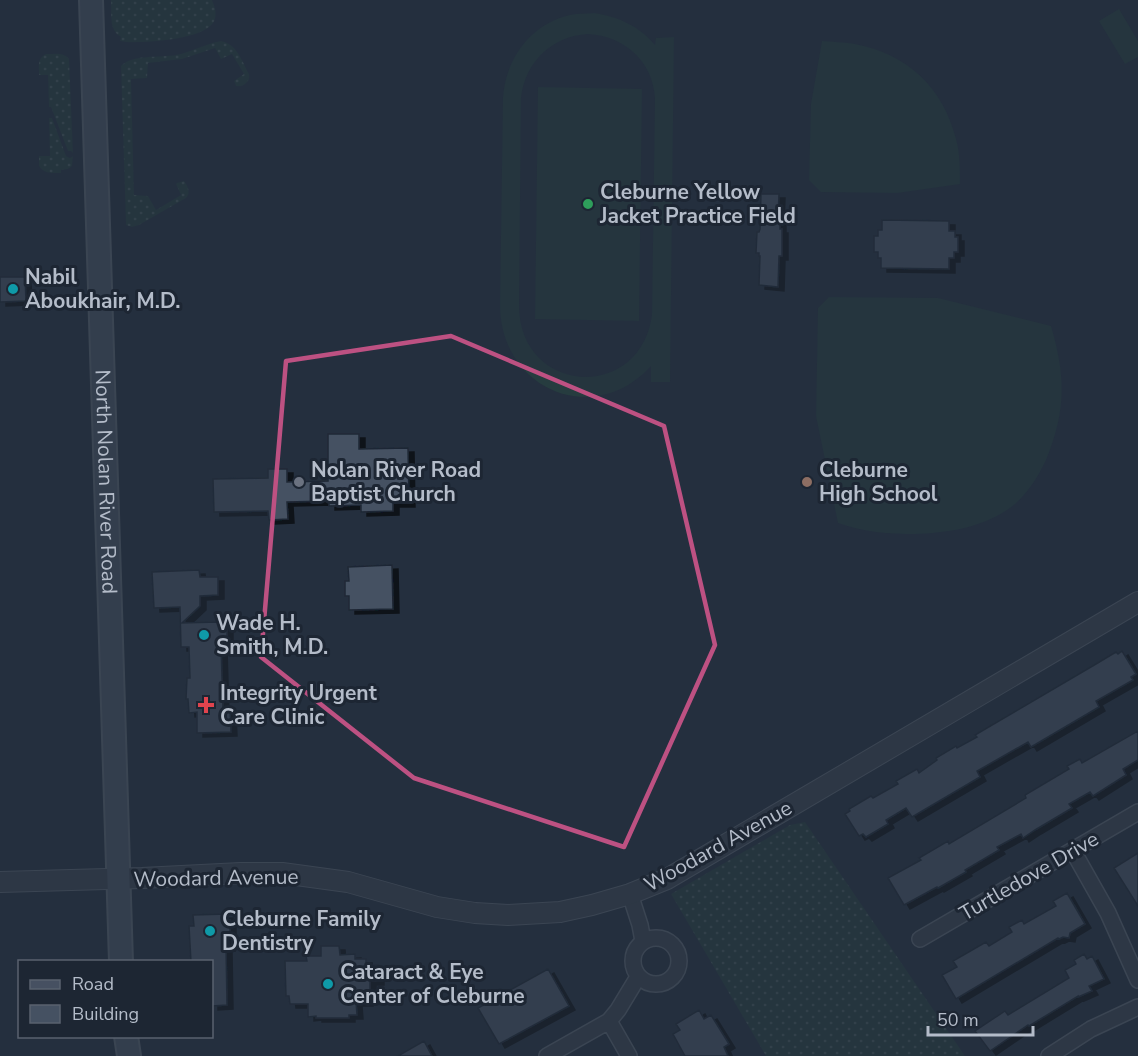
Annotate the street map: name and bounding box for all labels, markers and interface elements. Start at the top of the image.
place label: Cleburne Yellow Jacket Practice Field [599,178,796,230]
marker: Cleburne Yellow Jacket Practice Field [581,197,595,211]
place label: Nabil Aboukhair, M.D. [25,263,180,315]
marker: Nabil Aboukhair, M.D. [6,282,20,296]
street label: North Nolan River Road [89,369,124,594]
place label: Nolan River Road Baptist Church [311,456,481,508]
place label: Cleburne High School [819,456,938,508]
marker: Nolan River Road Baptist Church [292,475,306,489]
marker: Cleburne High School [800,475,814,489]
place label: Wade H. Smith, M.D. [216,609,328,661]
marker: Wade H. Smith, M.D. [197,628,211,642]
place label: Integrity Urgent Care Clinic [220,679,378,731]
marker: Integrity Urgent Care Clinic [197,696,215,714]
street label: Woodard Avenue [639,794,797,898]
street label: Turtledove Drive [954,825,1104,927]
street label: Woodard Avenue [133,863,299,893]
place label: Cleburne Family Dentistry [222,905,382,957]
marker: Cleburne Family Dentistry [203,924,217,938]
place label: Cataract & Eye Center of Cleburne [340,958,525,1010]
legend [18,960,213,1038]
text: Road [72,972,114,996]
marker: Cataract & Eye Center of Cleburne [321,977,335,991]
scale bar [928,999,1033,1037]
text: Building [72,1002,139,1026]
text: 50 m [937,1008,979,1032]

